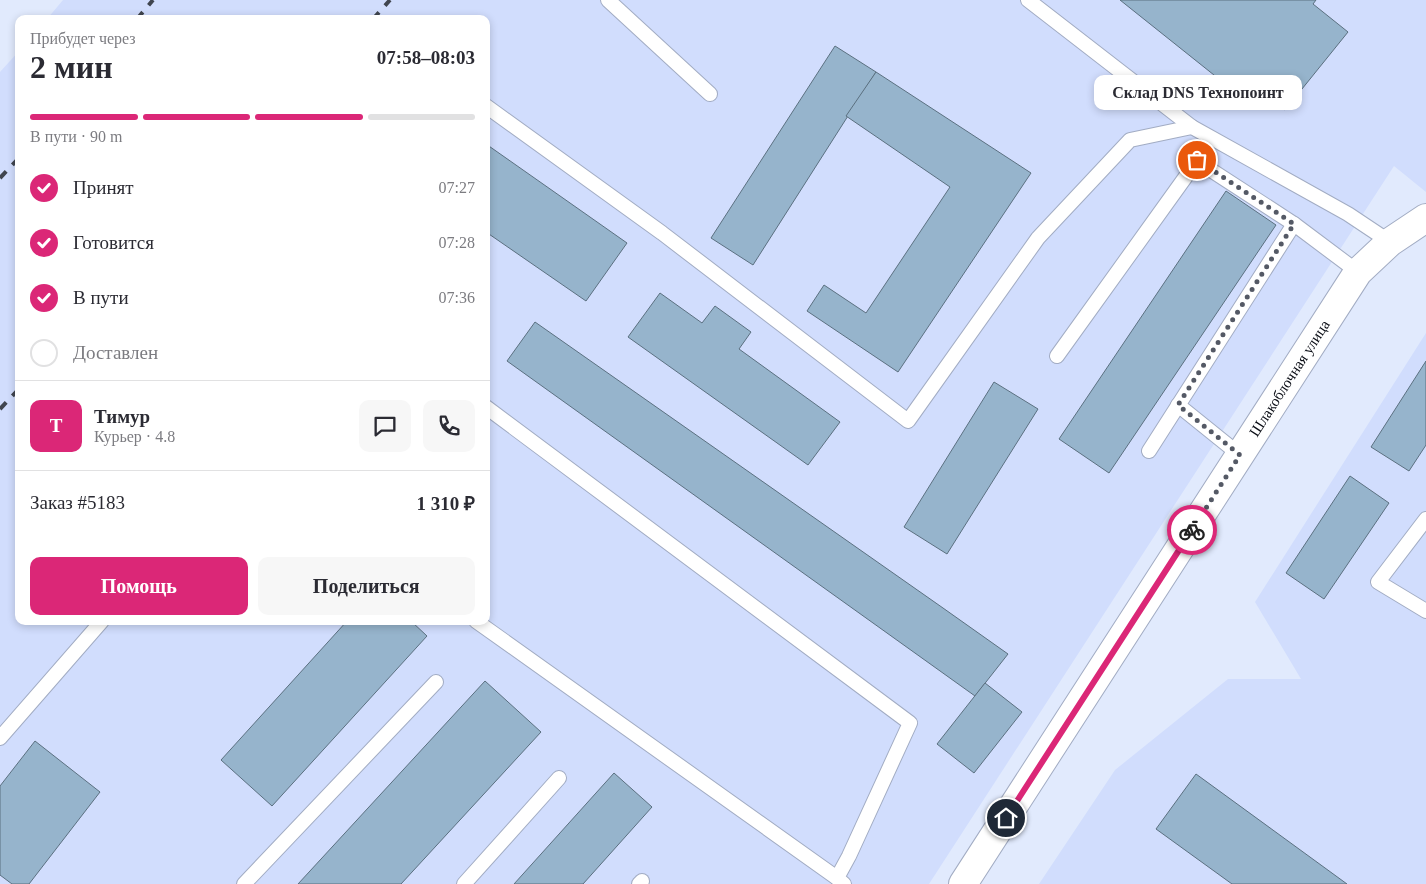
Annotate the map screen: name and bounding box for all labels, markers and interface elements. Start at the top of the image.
text: Прибудет через [30,30,136,47]
text: 07:58–08:03 [377,47,475,68]
text: 2 мин [30,49,113,85]
callout: Склад DNS Технопоинт [1093,75,1301,110]
text: Склад DNS Технопоинт [1112,84,1284,101]
text: В пути · 90 m [30,128,123,145]
pin [1176,139,1218,181]
icon: bag [1183,146,1211,174]
icon: check [30,174,58,202]
text: Принят [73,177,134,198]
text: 07:27 [439,179,475,196]
icon: check [30,229,58,257]
text: Готовится [73,232,154,253]
text: 07:28 [439,234,475,251]
icon: check [30,284,58,312]
text: В пути [73,287,129,308]
text: 07:36 [439,289,475,306]
street label: Шлакоблочная улица [1246,317,1333,439]
text: Доставлен [73,342,158,363]
button: chat [359,400,411,452]
button: phone [423,400,475,452]
text: Тимур [94,406,150,427]
text: Т [50,415,62,436]
text: Курьер · 4.8 [94,428,175,445]
text: Заказ #5183 [30,492,125,513]
text: 1 310 ₽ [416,493,475,514]
courier [1167,505,1217,555]
icon: bike [1178,516,1206,544]
button: Помощь [30,557,248,615]
button: Поделиться [258,557,475,615]
pin [985,797,1027,839]
icon: home [992,804,1020,832]

